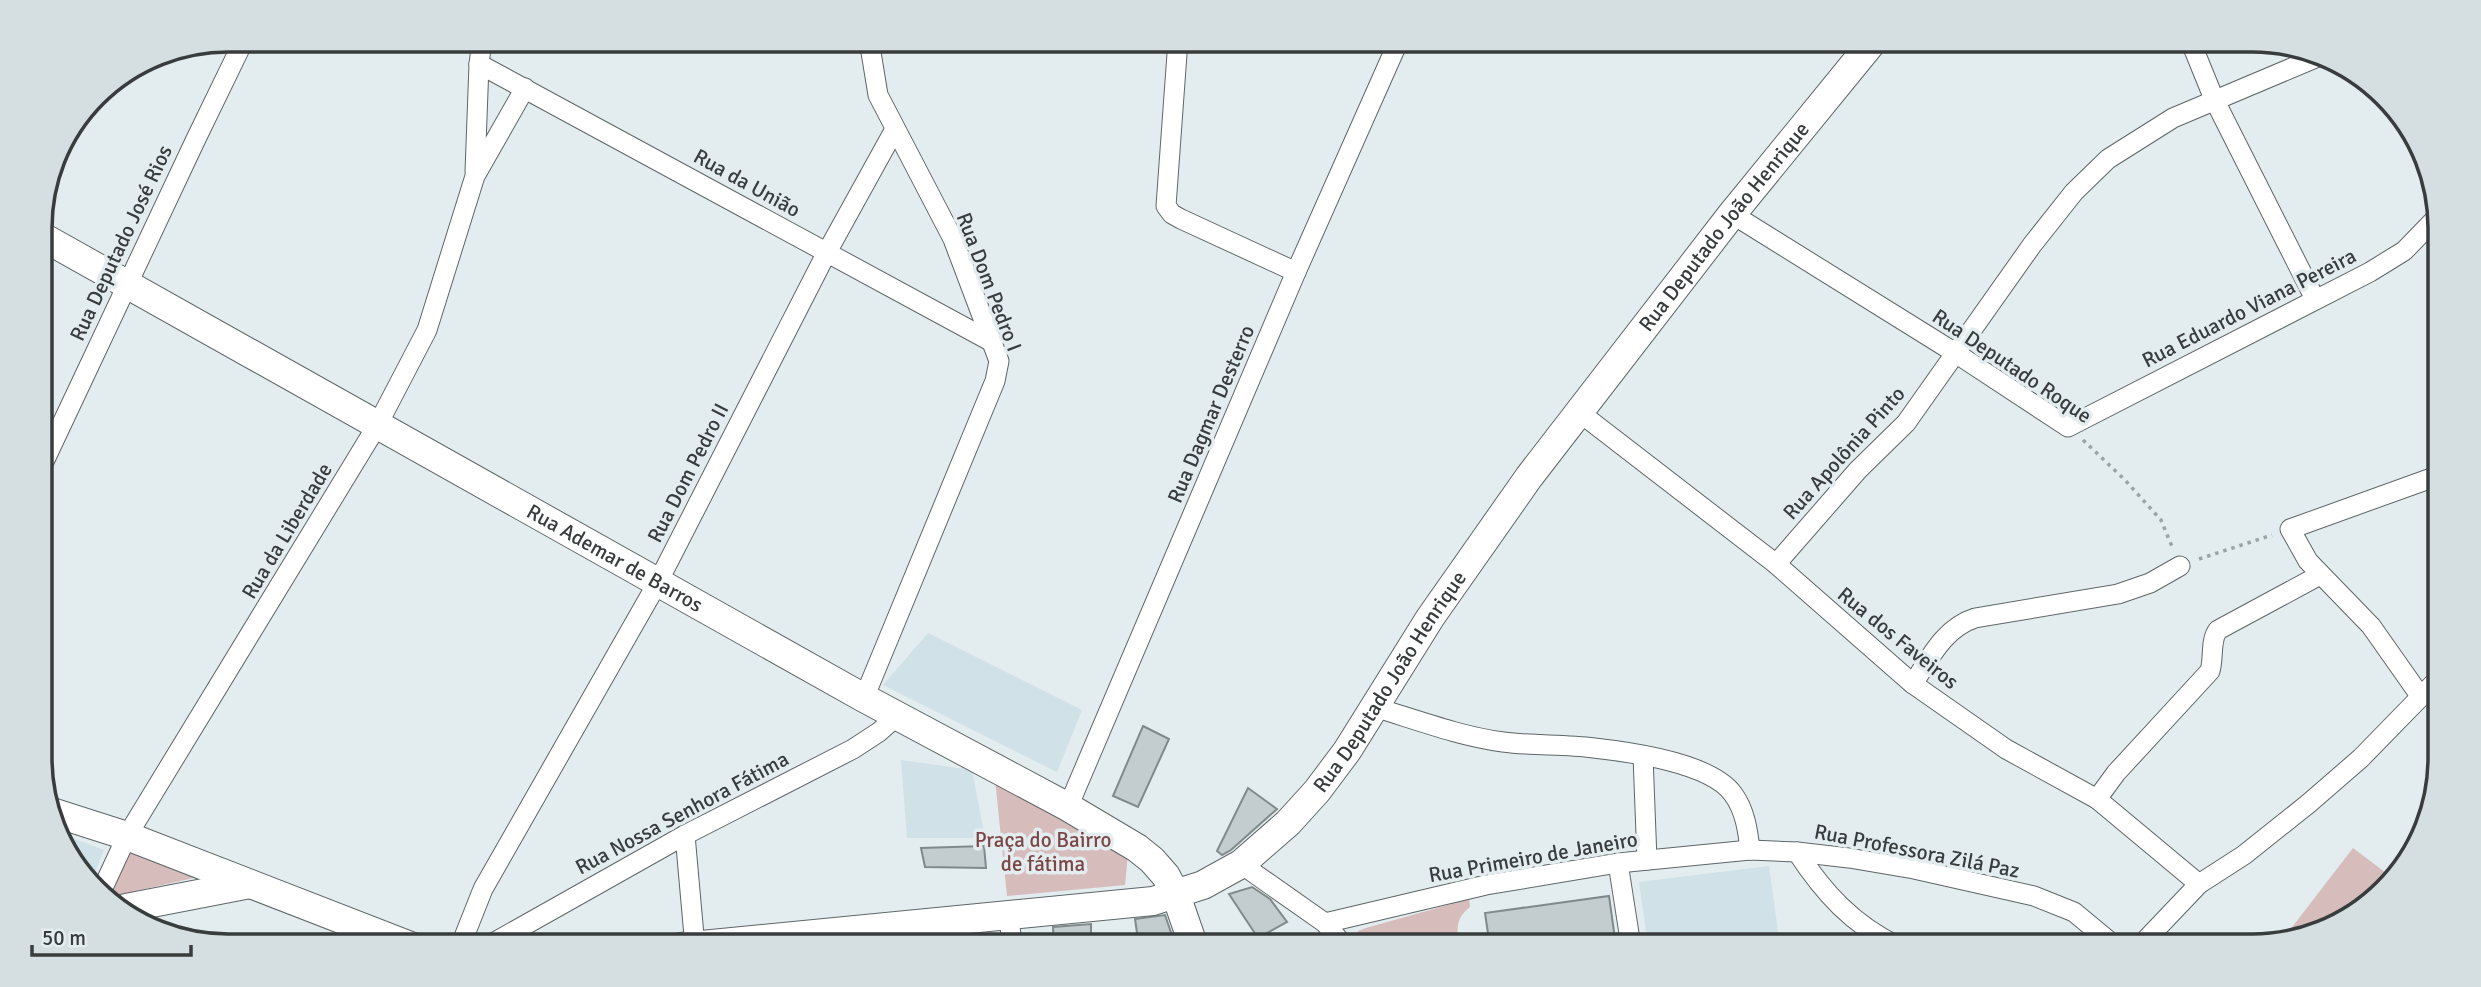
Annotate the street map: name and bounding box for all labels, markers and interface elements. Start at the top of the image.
street label: Rua Deputado João Henrique [1633,117,1815,337]
street label: Rua Deputado José Rios [64,141,178,345]
street label: Rua da União [689,143,805,223]
street label: Rua Dom Pedro I [951,209,1027,355]
street label: Rua Eduardo Viana Pereira [2138,243,2360,373]
street label: Rua Deputado Roque [1927,303,2097,429]
street label: Rua Dagmar Desterro [1162,321,1260,507]
street label: Rua Apolônia Pinto [1777,381,1911,525]
street label: Rua Dom Pedro II [642,399,734,547]
street label: Rua da Liberdade [236,458,338,604]
street label: Rua Ademar de Barros [522,498,707,618]
street label: Rua Deputado João Henrique [1307,566,1472,798]
street label: Rua dos Faveiros [1832,581,1964,695]
street label: Rua Nossa Senhora Fátima [571,746,793,880]
street label: Rua Professora Zilá Paz [1812,818,2022,884]
street label: Rua Primeiro de Janeiro [1426,826,1640,888]
park label: Praça do Bairro de fátima [975,827,1111,877]
scale bar [32,914,191,958]
text: 50 m [42,925,86,951]

